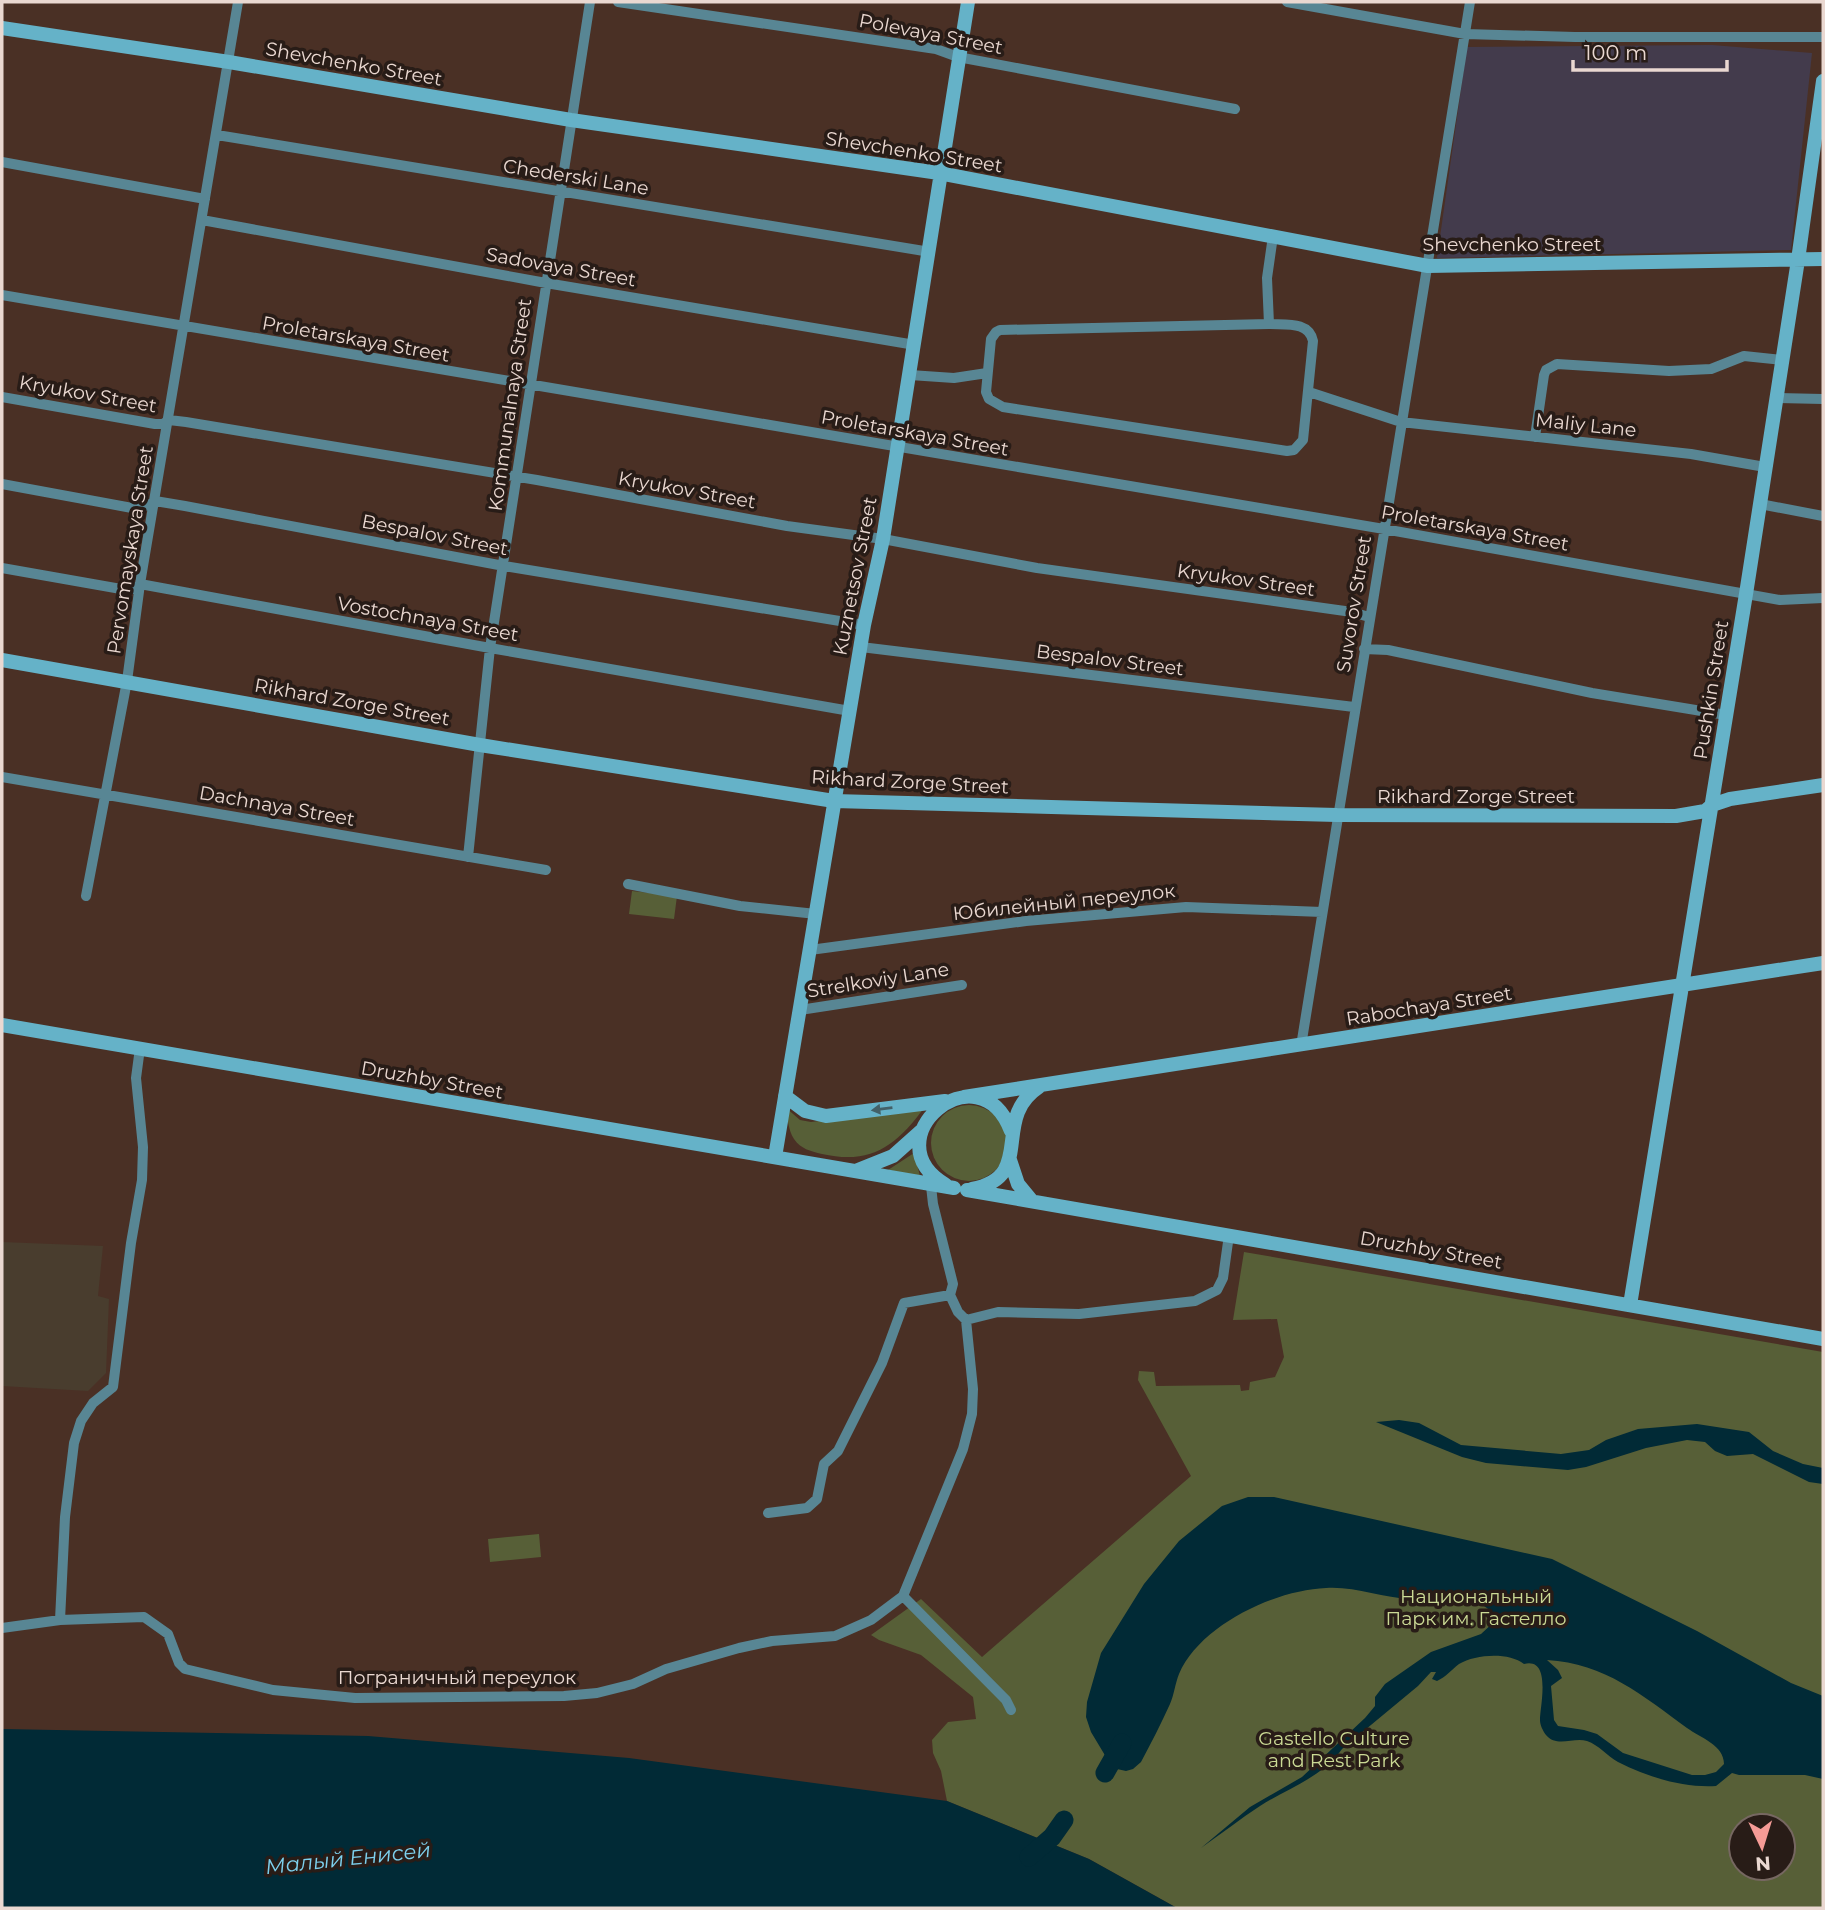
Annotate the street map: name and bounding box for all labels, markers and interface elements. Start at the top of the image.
street label: Polevaya Street [857,9,1005,59]
scale bar [1573,28,1727,72]
street label: Shevchenko Street [264,37,444,91]
text: 100 m [1584,40,1647,65]
street label: Shevchenko Street [824,127,1004,177]
street label: Chederski Lane [502,154,650,200]
street label: Shevchenko Street [1423,233,1602,256]
street label: Sadovaya Street [484,243,638,292]
street label: Kommunalnaya Street [484,297,536,513]
street label: Proletarskaya Street [260,311,452,367]
street label: Kryukov Street [17,371,159,417]
street label: Proletarskaya Street [819,405,1011,461]
street label: Maliy Lane [1534,408,1638,442]
street label: Pervomayskaya Street [102,444,158,656]
street label: Kryukov Street [616,467,758,513]
street label: Kuznetsov Street [828,494,882,657]
street label: Proletarskaya Street [1379,500,1571,556]
street label: Bespalov Street [360,510,510,561]
street label: Suvorov Street [1332,534,1376,674]
street label: Kryukov Street [1175,559,1317,601]
street label: Vostochnaya Street [336,592,521,646]
street label: Pushkin Street [1689,619,1733,761]
street label: Bespalov Street [1035,640,1185,681]
street label: Rikhard Zorge Street [253,674,452,731]
street label: Rikhard Zorge Street [811,765,1010,799]
street label: Dachnaya Street [197,781,357,831]
street label: Rikhard Zorge Street [1377,785,1575,808]
street label: Юбилейный переулок [952,879,1176,925]
street label: Strelkoviy Lane [805,957,951,1003]
street label: Rabochaya Street [1345,982,1514,1030]
street label: Druzhby Street [359,1056,505,1104]
one-way arrow [871,1103,893,1114]
street label: Druzhby Street [1358,1226,1504,1274]
park label: Национальный Парк им. Гастелло [1386,1585,1566,1630]
street label: Пограничный переулок [338,1666,576,1689]
park label: Gastello Culture and Rest Park [1258,1727,1410,1772]
north arrow [1727,1812,1797,1882]
water label: Малый Енисей [264,1837,432,1879]
text: N [1755,1851,1772,1875]

